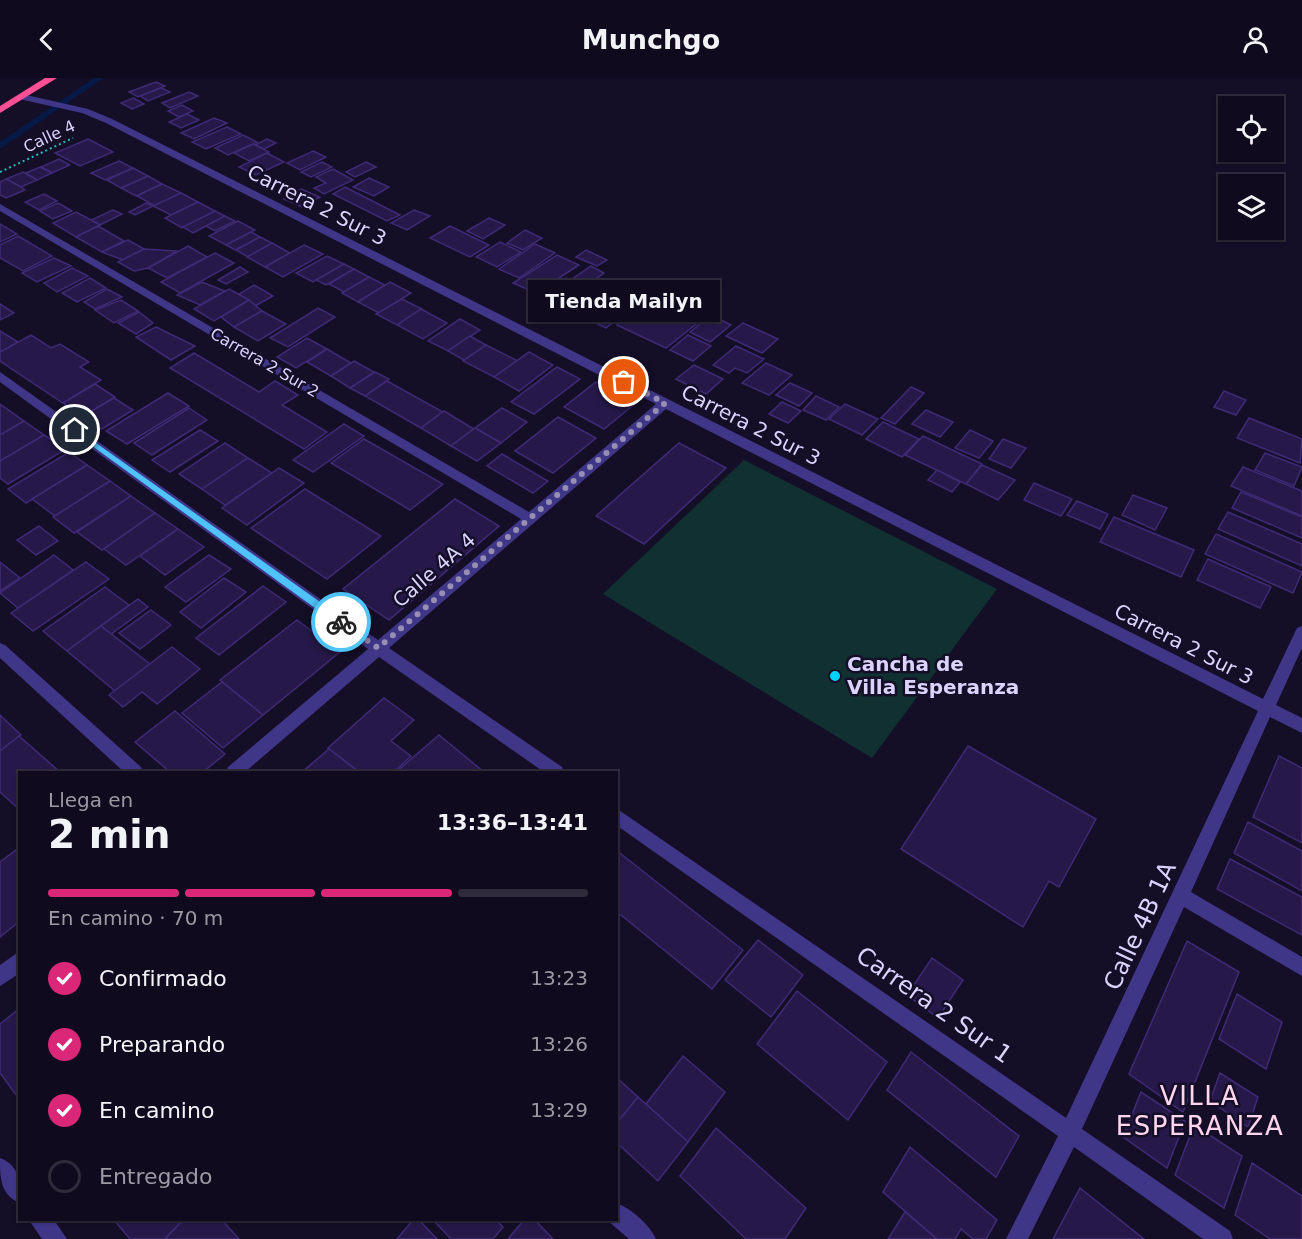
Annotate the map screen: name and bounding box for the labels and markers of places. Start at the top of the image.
callout: Tienda Mailyn [528,280,720,322]
pin [598,356,649,407]
pin [49,404,100,455]
place label: Cancha de Villa Esperanza [847,652,1019,699]
marker: Cancha de Villa Esperanza [828,669,842,683]

